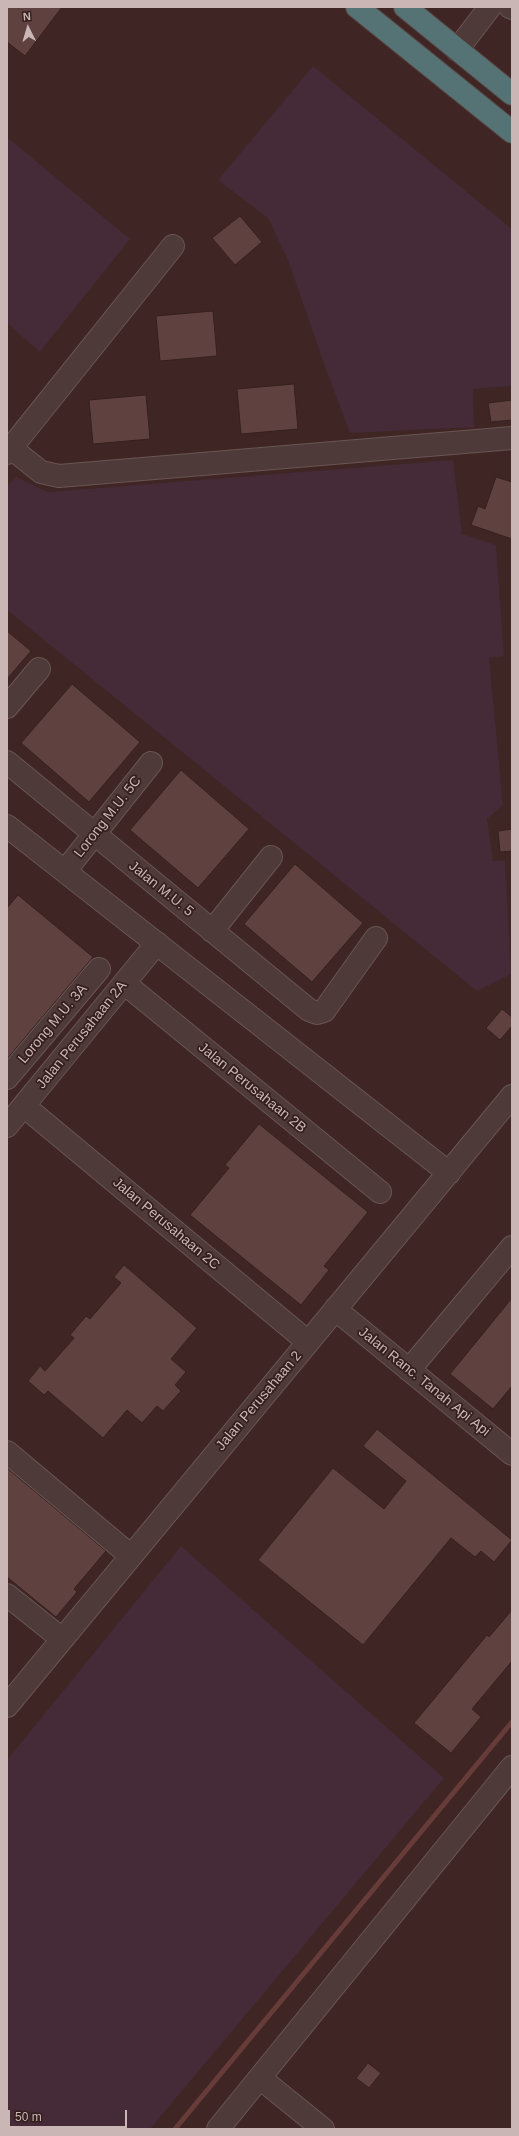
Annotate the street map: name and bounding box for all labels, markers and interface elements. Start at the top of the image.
north arrow [8,8,48,48]
text: N [22,10,31,22]
street label: Lorong M.U. 5C [71,773,145,861]
street label: Jalan M.U. 5 [125,858,197,920]
street label: Jalan Perusahaan 2A [33,978,131,1092]
street label: Lorong M.U. 3A [15,981,91,1067]
street label: Jalan Perusahaan 2B [195,1039,309,1137]
street label: Jalan Perusahaan 2C [109,1174,223,1274]
street label: Jalan Ranc. Tanah Api Api [355,1324,493,1440]
street label: Jalan Perusahaan 2 [213,1348,305,1454]
scale bar [10,2102,129,2128]
text: 50 m [15,2110,42,2124]

